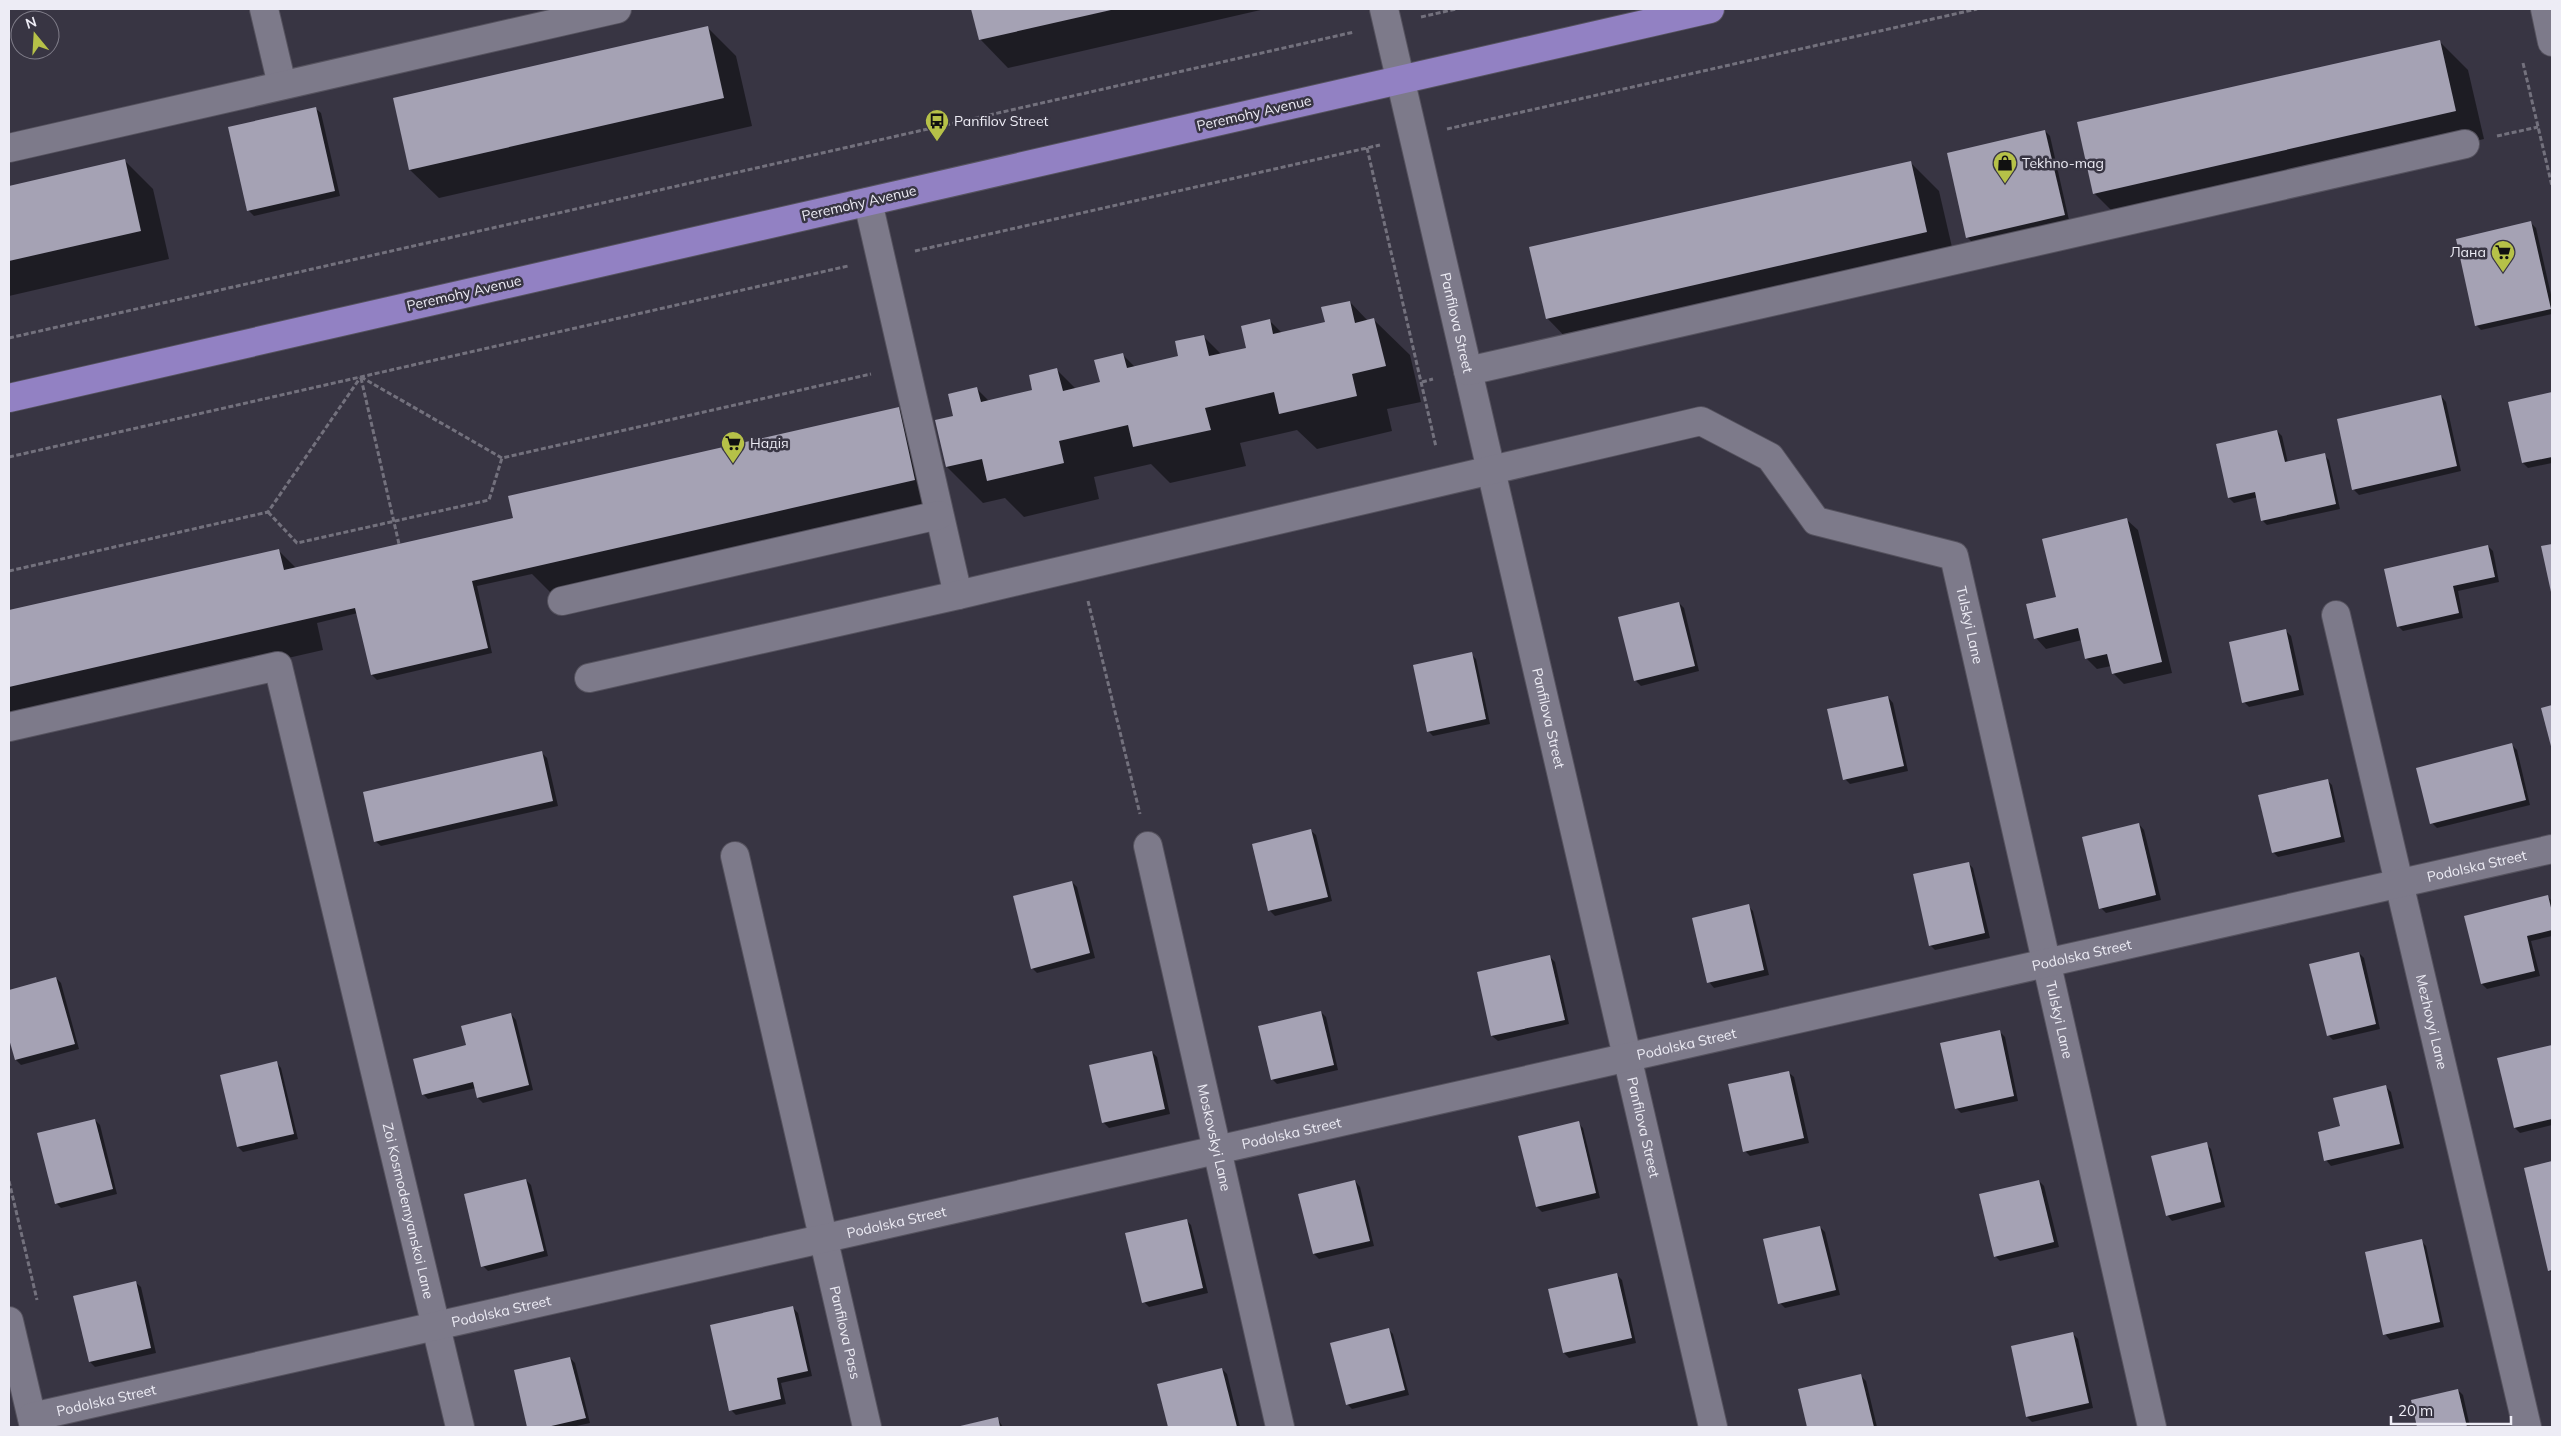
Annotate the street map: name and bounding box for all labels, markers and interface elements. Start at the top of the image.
north arrow [10,10,60,60]
text: N [23,12,39,33]
street label: Peremohy Avenue [1195,91,1313,135]
bus stop icon: Panfilov Street [924,108,950,142]
place label: Panfilov Street [954,112,1049,130]
shop icon: Tekhno-mag [1992,150,2018,184]
place label: Tekhno-mag [2022,154,2104,172]
street label: Peremohy Avenue [800,181,918,225]
supermarket icon: Лана [2490,239,2516,273]
place label: Лана [2450,243,2486,261]
street label: Peremohy Avenue [405,271,523,315]
street label: Panfilova Street [1436,271,1477,375]
supermarket icon: Надiя [720,430,746,464]
place label: Надiя [750,434,789,452]
street label: Tulskyi Lane [1952,584,1987,665]
street label: Panfilova Street [1528,666,1569,770]
street label: Podolska Street [2425,846,2528,886]
street label: Podolska Street [2030,935,2133,975]
street label: Mezhovyi Lane [2412,973,2452,1071]
street label: Tulskyi Lane [2042,979,2077,1060]
street label: Podolska Street [1635,1024,1738,1064]
street label: Panfilova Street [1623,1075,1664,1180]
street label: Moskovskyi Lane [1193,1082,1235,1193]
street label: Podolska Street [1240,1113,1343,1153]
street label: Zoi Kosmodemyanskoi Lane [379,1121,438,1301]
street label: Podolska Street [845,1202,948,1242]
street label: Panfilova Pass [826,1284,865,1381]
street label: Podolska Street [450,1291,553,1331]
street label: Podolska Street [55,1380,158,1420]
scale bar [2391,1394,2511,1426]
text: 20 m [2398,1401,2433,1420]

